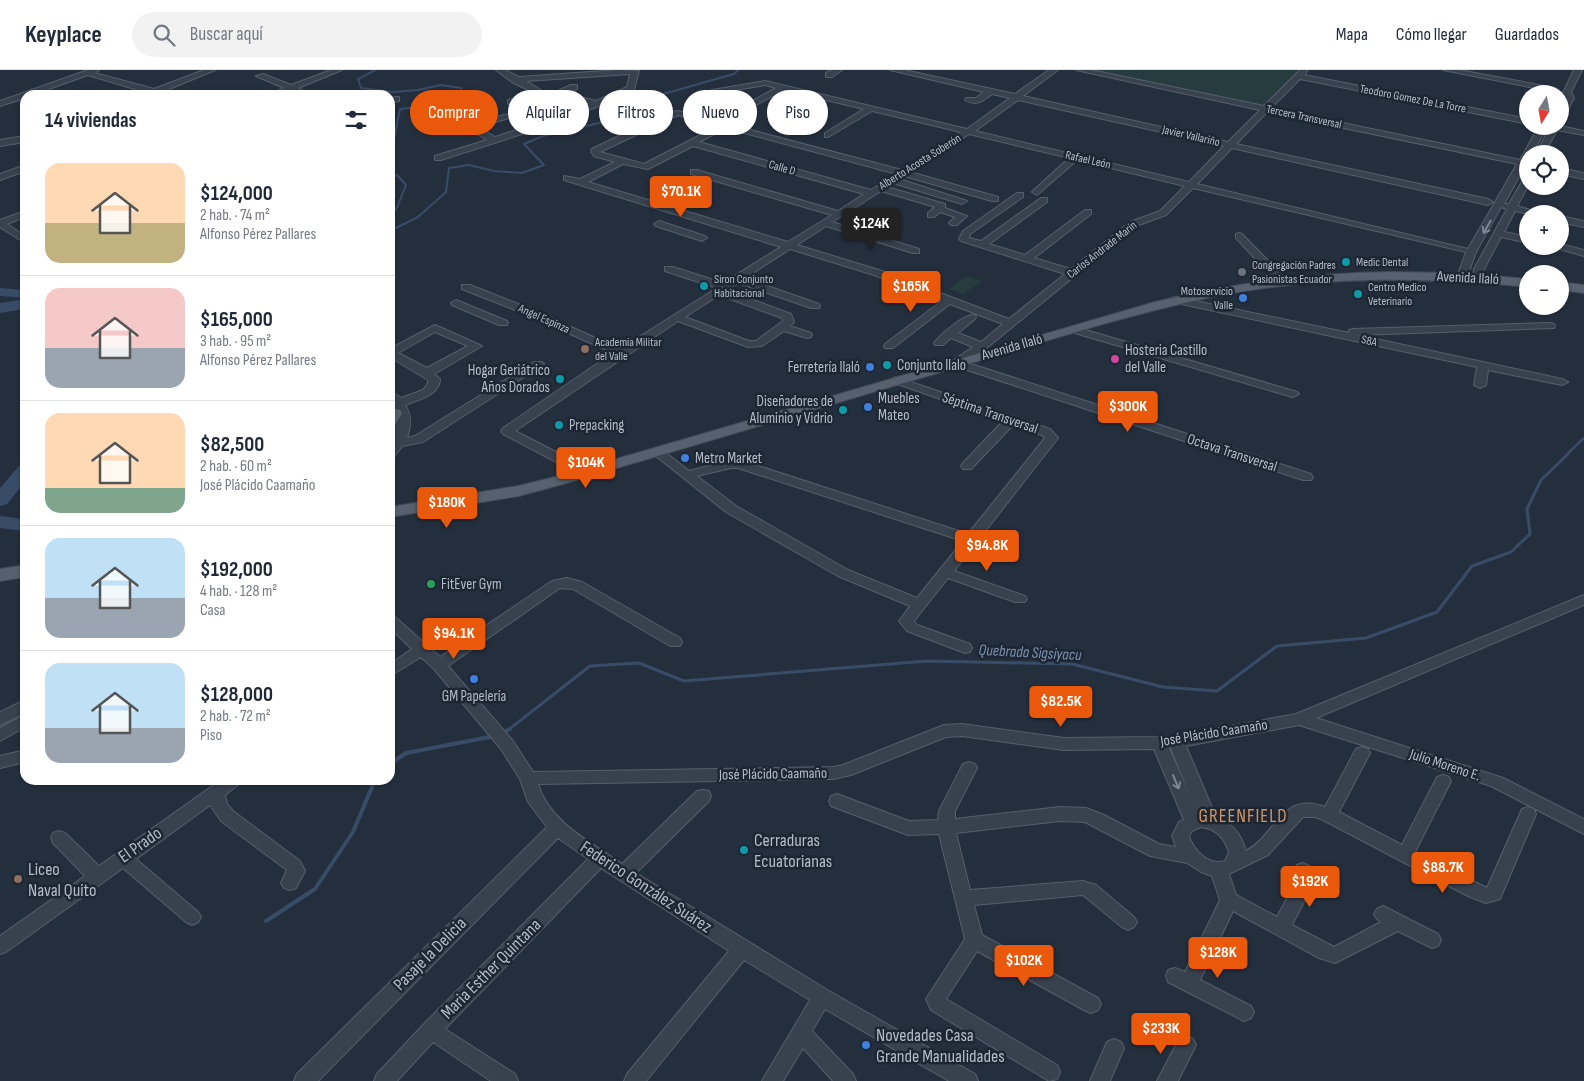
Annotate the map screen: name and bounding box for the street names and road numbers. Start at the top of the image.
street label: Teodoro Gomez De La Torre [1359,81,1468,117]
street label: Tercera Transversal [1265,102,1343,132]
street label: Javier Vallariño [1160,122,1221,150]
street label: Alberto Acosta Soberón [875,131,964,194]
street label: Rafael León [1064,147,1112,173]
street label: Calle D [767,157,797,179]
street label: Carlos Andrade Marín [1064,218,1140,282]
street label: Avenida Ilaló [1435,267,1500,289]
street label: Angel Espinza [515,301,572,337]
street label: Avenida Ilaló [979,329,1045,365]
street label: S8A [1360,332,1379,350]
street label: Séptima Transversal [940,388,1040,438]
street label: Octava Transversal [1185,430,1279,476]
street label: José Plácido Caamaño [1158,715,1269,751]
street label: Julio Moreno E. [1406,744,1483,785]
street label: José Plácido Caamaño [718,764,827,784]
street label: El Prado [114,823,166,867]
street label: Federico González Suárez [576,837,716,938]
street label: Pasaje la Delicia [389,913,471,995]
street label: Maria Esther Quintana [437,915,545,1023]

